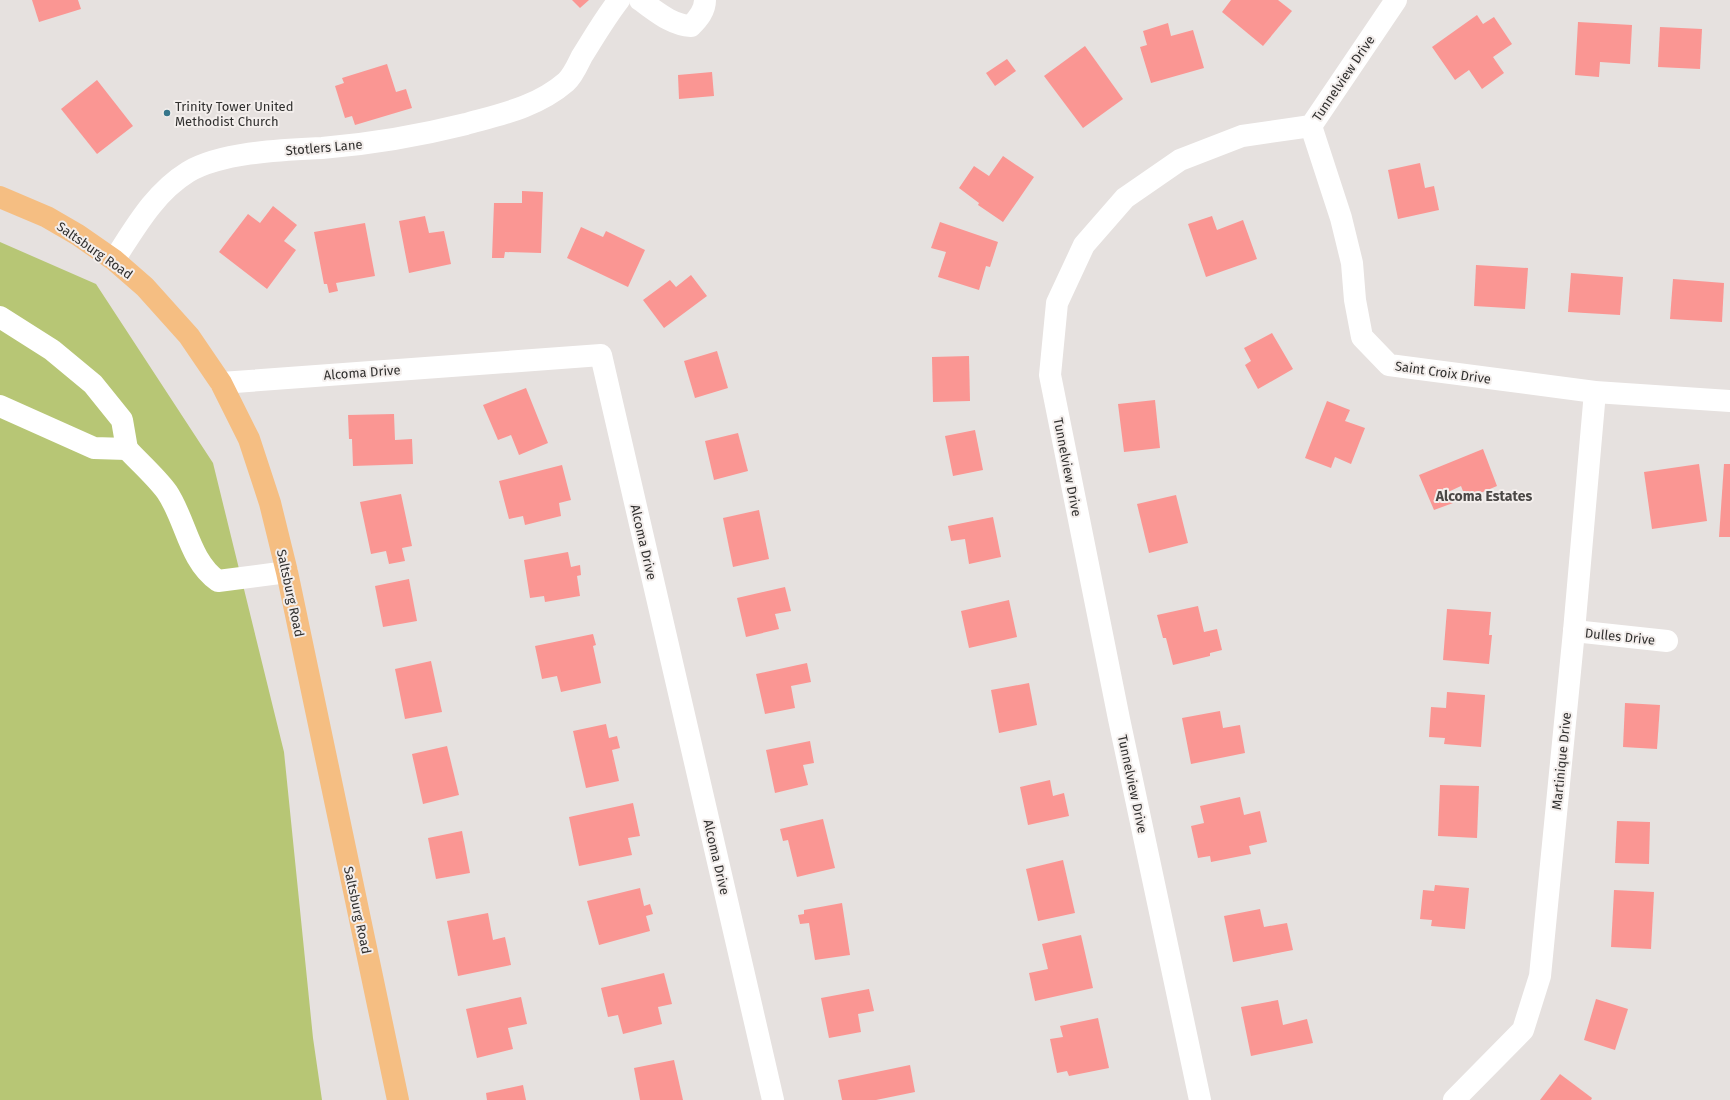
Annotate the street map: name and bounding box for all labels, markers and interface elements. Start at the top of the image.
street label: Tunnelview Drive [1309,33,1378,124]
place label: Trinity Tower United Methodist Church [175,99,293,129]
marker: Trinity Tower United Methodist Church [162,108,172,118]
street label: Stotlers Lane [285,137,363,158]
street label: Saltsburg Road [54,219,135,282]
street label: Saint Croix Drive [1394,358,1492,387]
street label: Alcoma Drive [323,362,401,383]
street label: Tunnelview Drive [1051,416,1084,518]
district label: Alcoma Estates [1435,488,1532,505]
street label: Alcoma Drive [628,503,659,581]
street label: Saltsburg Road [274,548,307,638]
street label: Dulles Drive [1584,625,1656,648]
street label: Martinique Drive [1549,711,1574,811]
street label: Tunnelview Drive [1115,734,1150,835]
street label: Alcoma Drive [701,818,732,896]
street label: Saltsburg Road [341,865,374,955]

